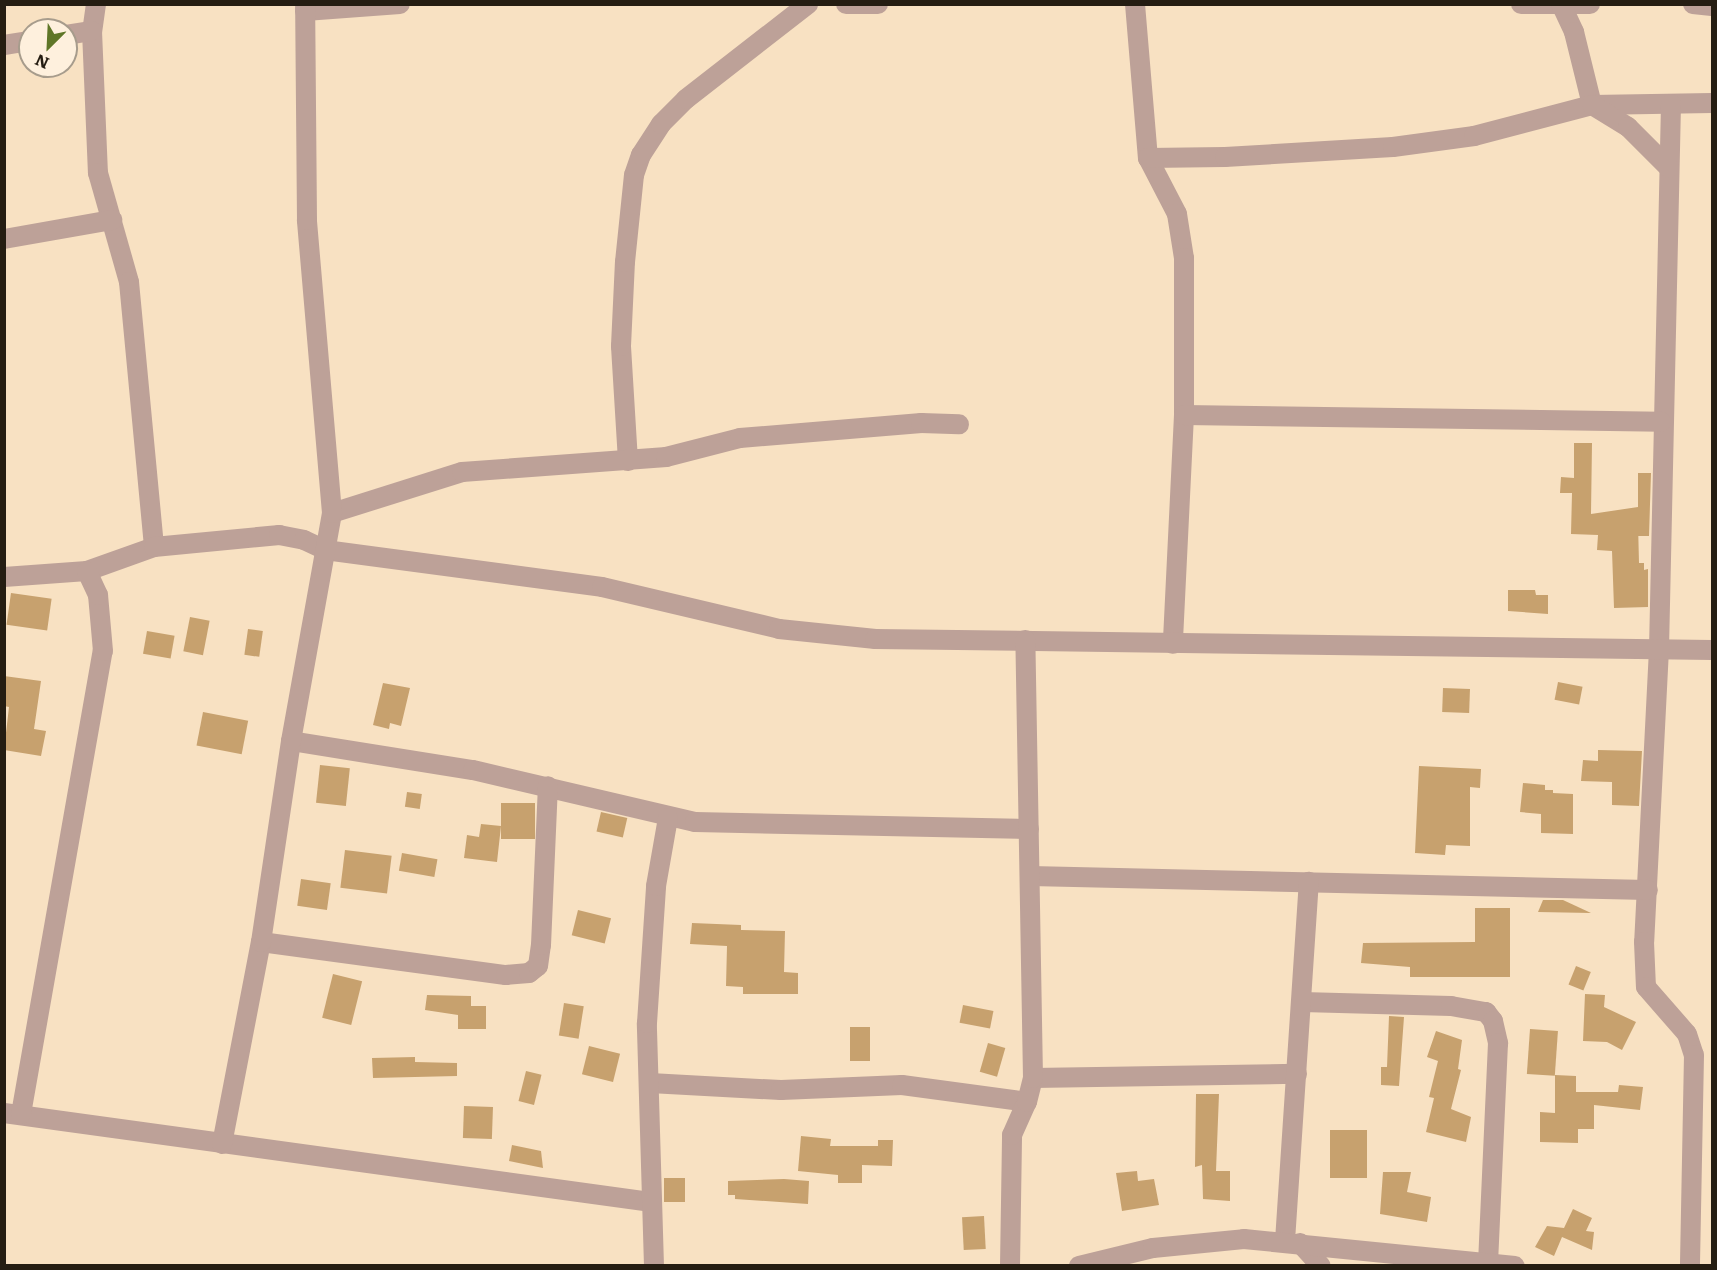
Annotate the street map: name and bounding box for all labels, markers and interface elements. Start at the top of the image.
north arrow [18,18,78,78]
text: N [30,49,53,76]

